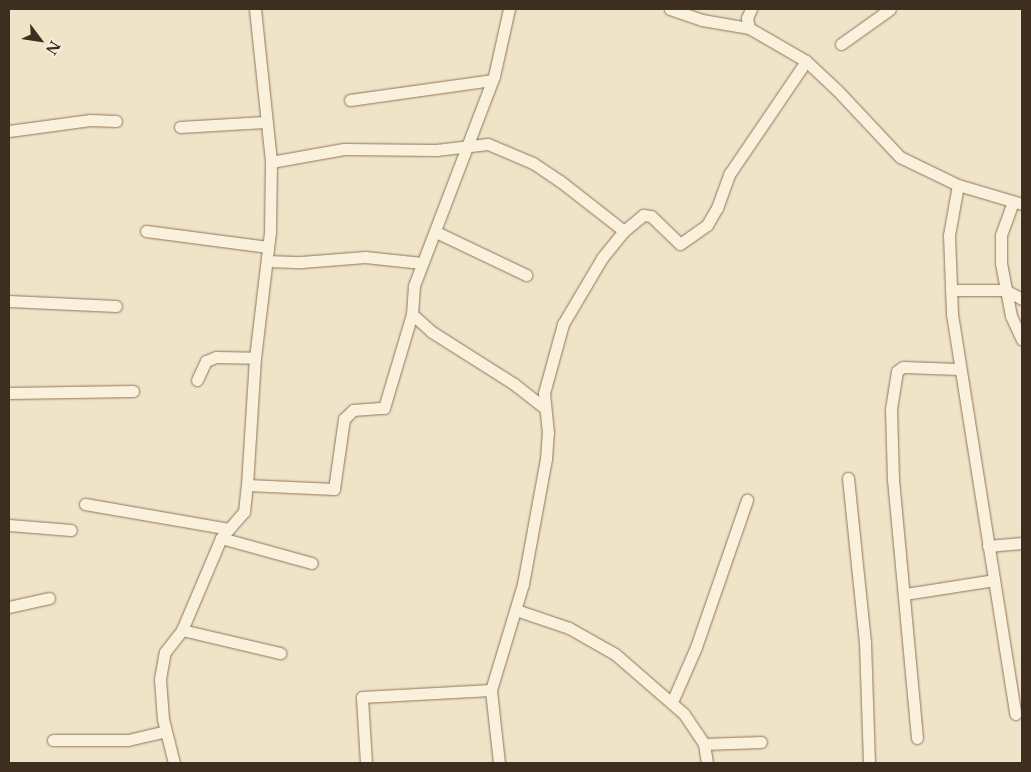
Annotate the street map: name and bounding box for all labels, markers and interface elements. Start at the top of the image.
north arrow [15,15,65,65]
text: N [42,37,64,58]

